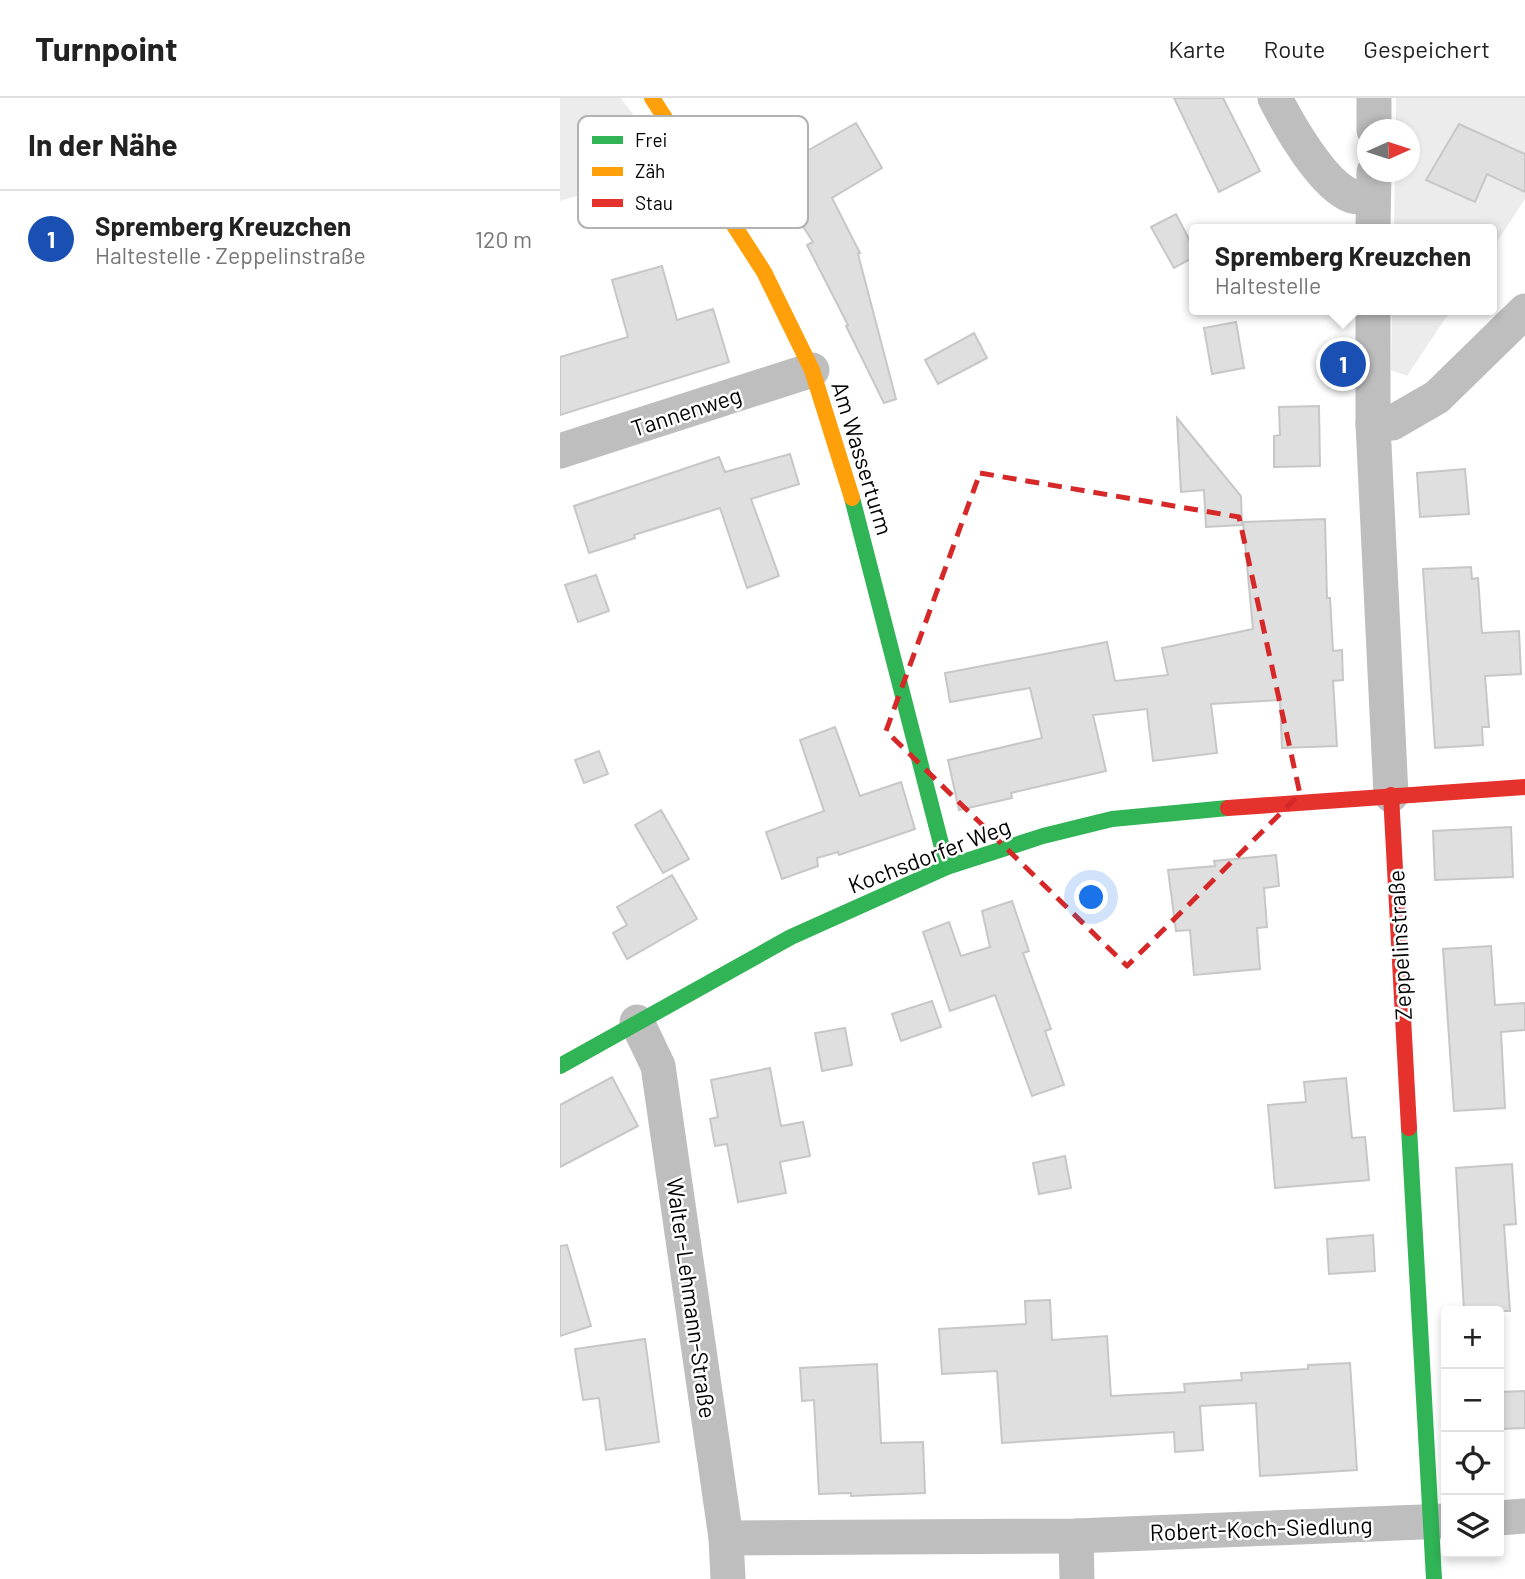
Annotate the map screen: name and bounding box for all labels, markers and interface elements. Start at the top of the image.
text: Turnpoint [35,28,177,68]
text: Karte [1168,34,1226,63]
text: Route [1264,34,1325,63]
text: Gespeichert [1363,34,1490,63]
legend [578,116,808,228]
north arrow [1357,119,1420,182]
text: In der Nähe [28,126,178,162]
text: Frei [635,128,667,151]
text: Zäh [635,159,665,182]
text: Stau [635,191,673,214]
text: Spremberg Kreuzchen [95,210,351,241]
popup [1189,224,1497,315]
text: 1 [47,225,55,253]
text: 120 m [475,225,532,253]
text: Spremberg Kreuzchen [1215,240,1471,271]
text: Haltestelle · Zeppelinstraße [95,241,366,269]
text: Haltestelle [1215,271,1321,299]
pin: 1 [1320,338,1366,390]
street label: Am Wasserturm [826,378,900,538]
street label: Tannenweg [627,380,745,442]
street label: Kochsdorfer Weg [844,811,1014,899]
street label: Zeppelinstraße [1381,869,1417,1021]
your location [1074,880,1108,914]
street label: Walter-Lehmann-Straße [661,1176,723,1420]
map controls [1441,1306,1504,1558]
button: + [1441,1306,1504,1369]
button: − [1441,1369,1504,1432]
button: locate [1441,1432,1504,1495]
button: layers [1441,1495,1504,1558]
street label: Robert-Koch-Siedlung [1149,1510,1373,1546]

